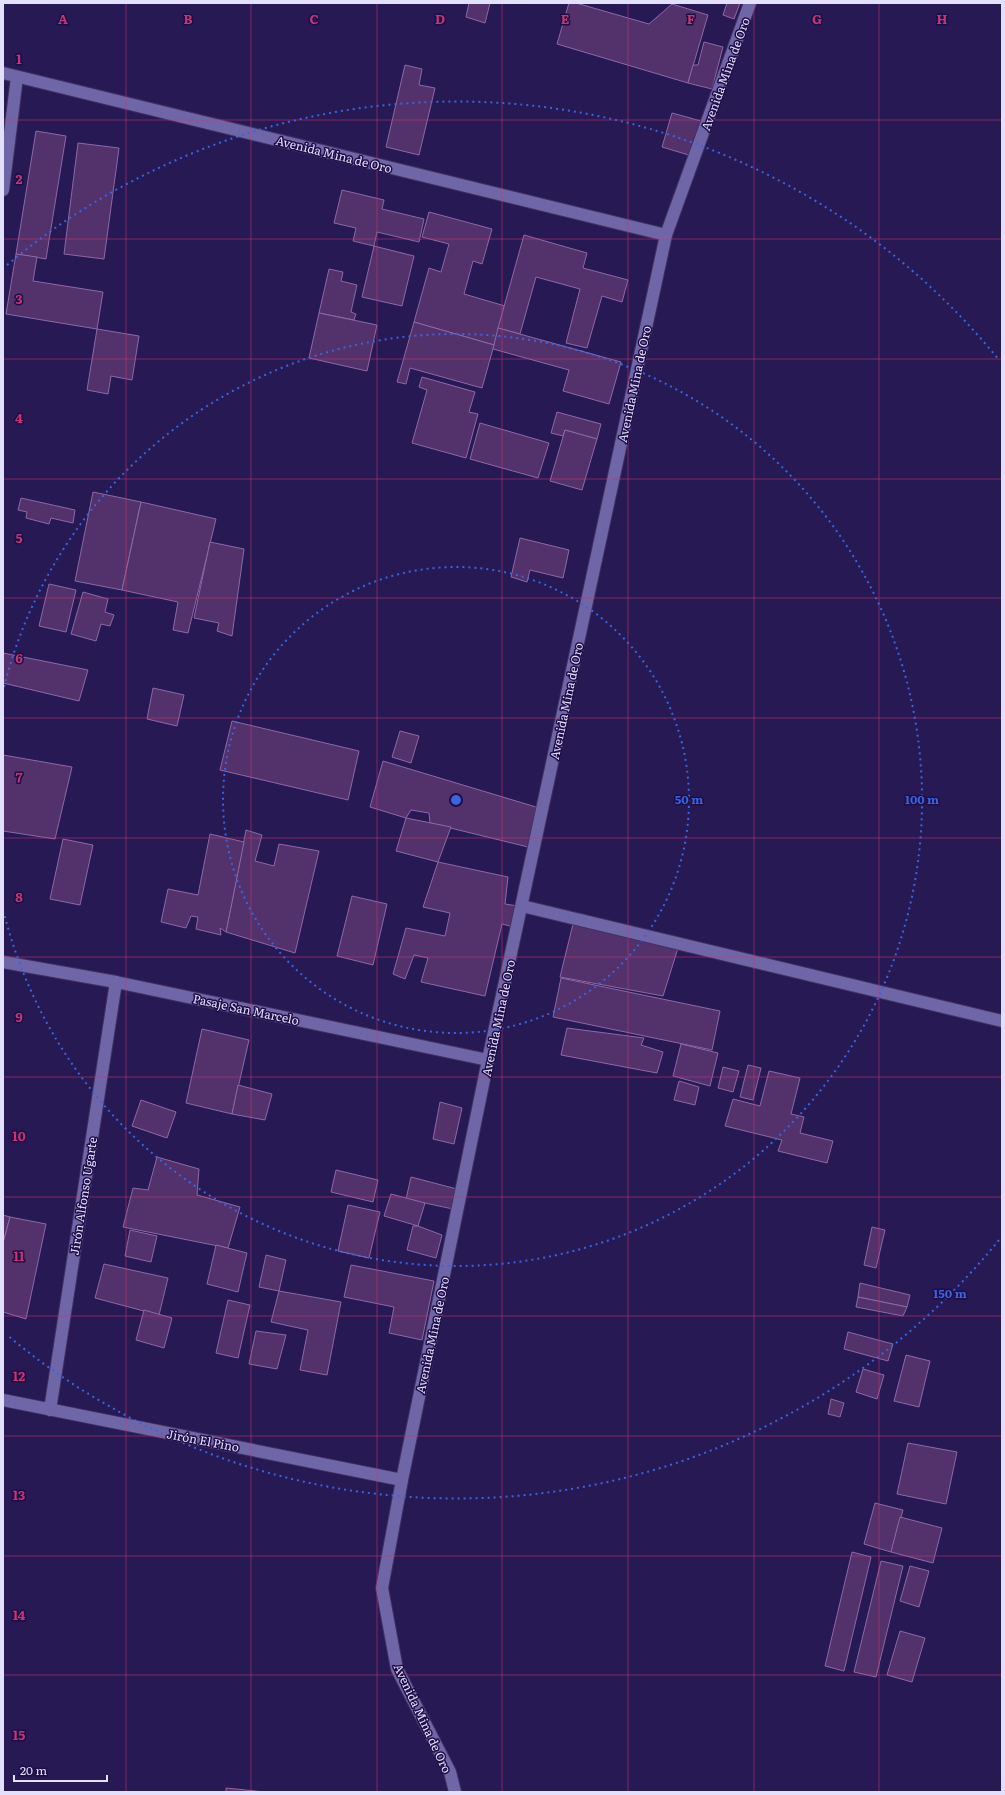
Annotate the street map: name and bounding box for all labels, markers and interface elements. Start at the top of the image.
text: A [58,9,68,28]
text: B [184,9,193,28]
text: C [309,9,319,28]
text: D [435,9,445,28]
text: E [561,9,570,28]
text: F [687,9,695,28]
text: G [812,9,822,28]
text: H [937,9,948,28]
street label: Avenida Mina de Oro [696,15,754,133]
text: 1 [16,49,22,68]
street label: Avenida Mina de Oro [274,131,394,177]
text: 2 [16,169,23,188]
text: 3 [15,289,23,308]
street label: Avenida Mina de Oro [613,324,655,444]
text: 4 [15,408,23,427]
text: 5 [15,528,23,547]
street label: Avenida Mina de Oro [545,641,587,761]
text: 6 [15,648,23,667]
text: 7 [15,767,23,786]
text: 50 m [675,790,703,808]
text: 100 m [905,790,939,808]
centre of rings [449,793,463,807]
text: 8 [15,887,23,906]
street label: Avenida Mina de Oro [477,958,519,1078]
street label: Pasaje San Marcelo [191,989,301,1029]
text: 9 [15,1007,23,1026]
text: 10 [12,1126,26,1145]
street label: Jirón Alfonso Ugarte [65,1136,101,1256]
text: 11 [14,1246,25,1265]
street label: Avenida Mina de Oro [411,1275,453,1395]
text: 150 m [933,1284,967,1302]
text: 12 [13,1366,25,1385]
street label: Jirón El Pino [165,1424,241,1456]
text: 13 [13,1485,25,1504]
text: 14 [13,1605,26,1624]
street label: Avenida Mina de Oro [390,1660,456,1776]
text: 15 [13,1725,25,1744]
scale bar [14,1757,107,1783]
text: 20 m [20,1761,47,1779]

